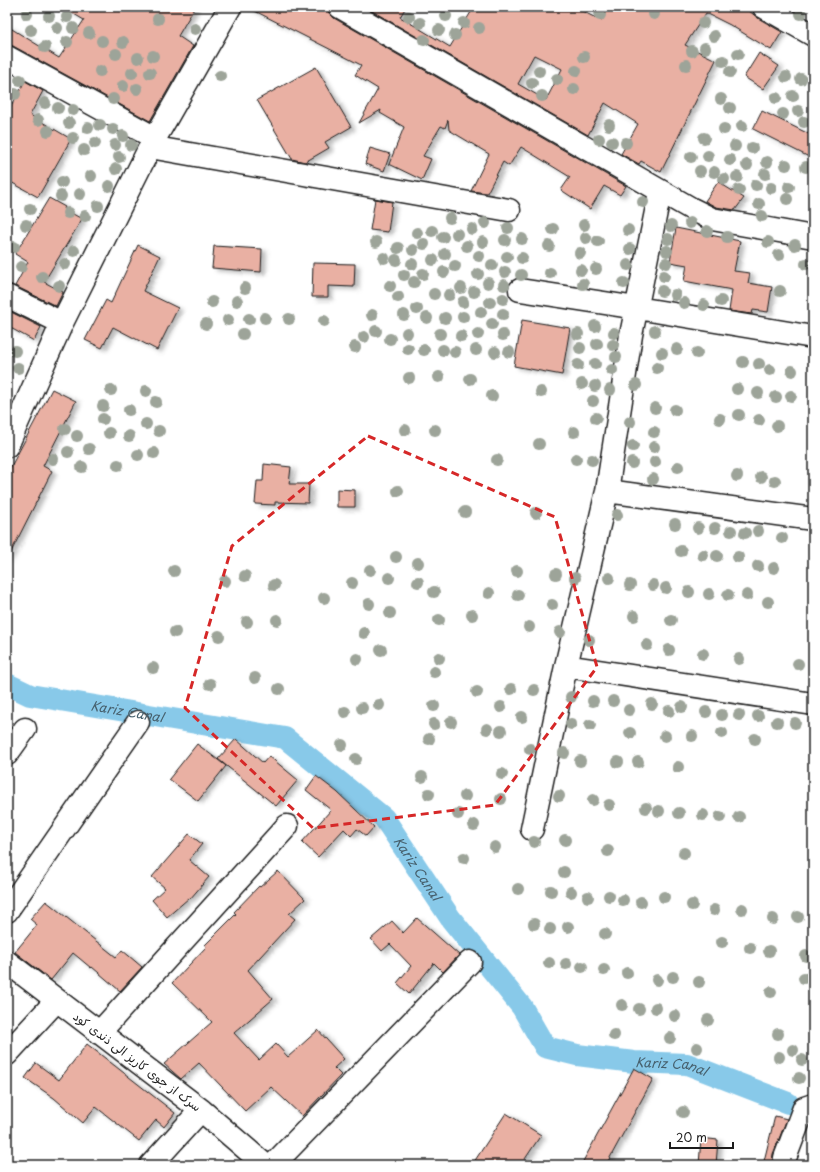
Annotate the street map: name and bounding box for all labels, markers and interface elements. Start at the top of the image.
water label: Kariz Canal [89,695,167,727]
water label: Kariz Canal [390,832,447,906]
street label: سرک از جوی کاریز الی ذندی کود [70,1007,205,1115]
water label: Kariz Canal [635,1052,713,1081]
scale bar [670,1124,733,1150]
text: 20 m [676,1128,707,1146]

